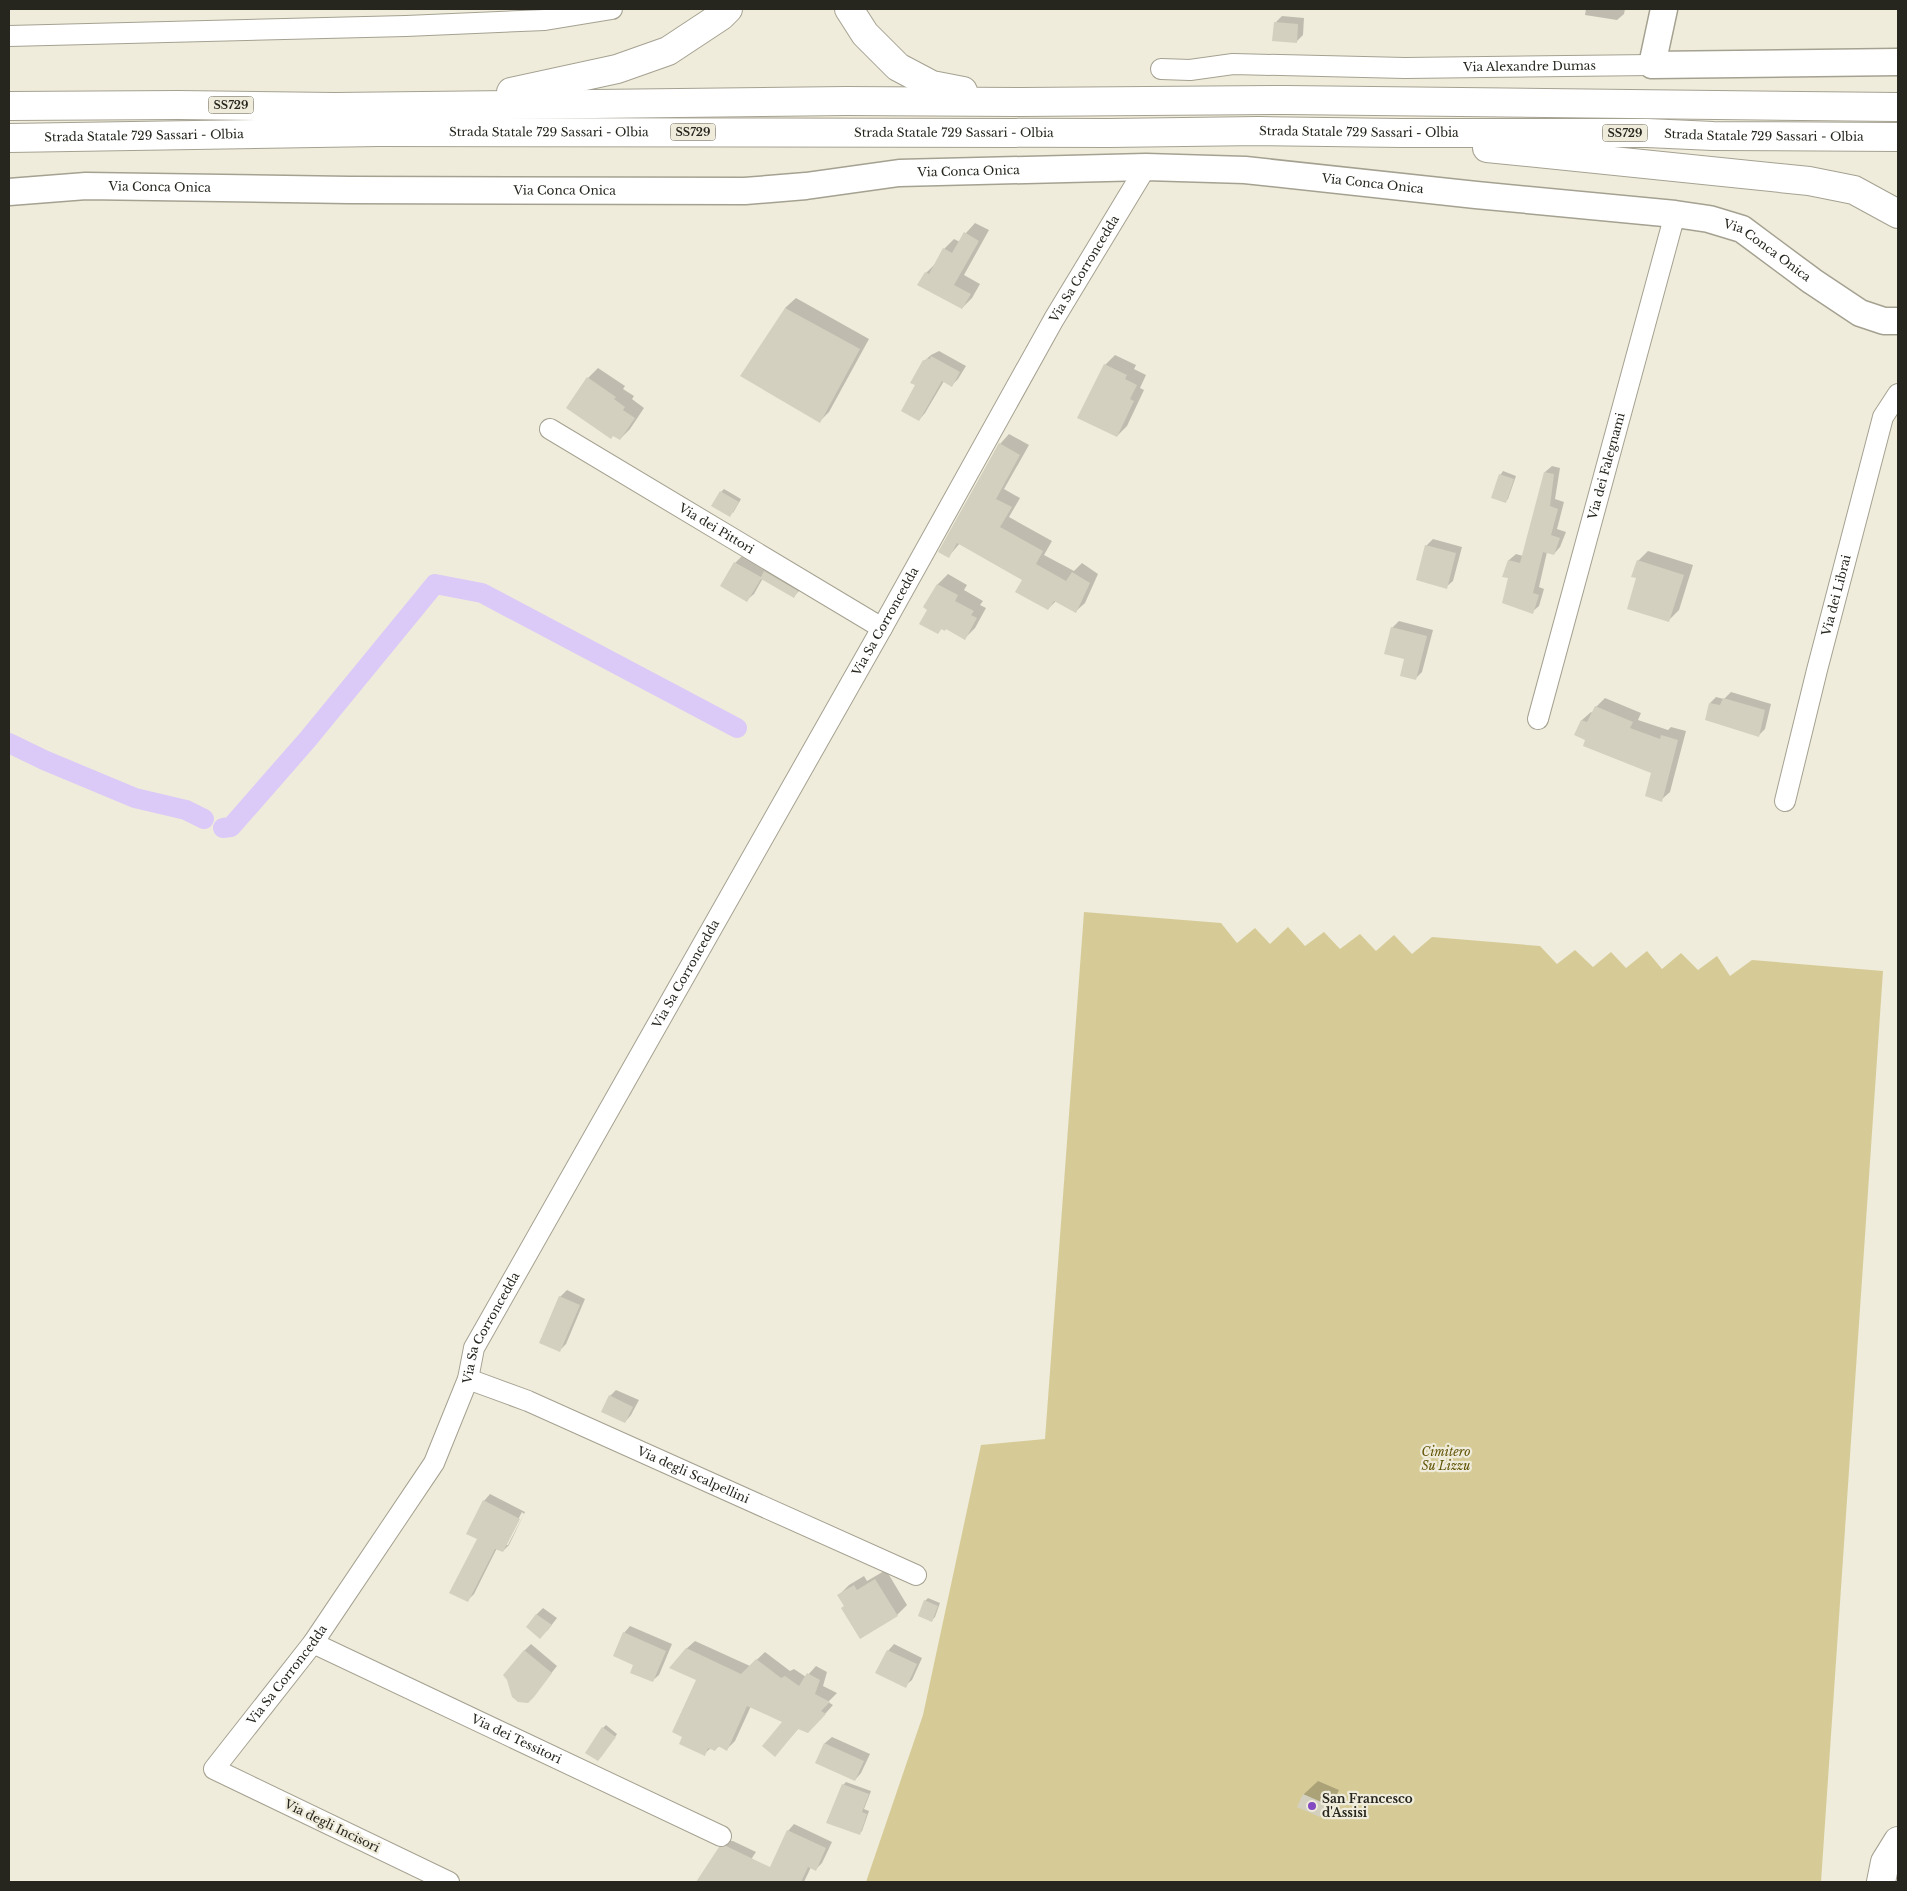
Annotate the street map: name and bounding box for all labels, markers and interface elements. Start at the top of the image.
street label: Via Alexandre Dumas [1462,58,1596,74]
road number: SS729 [208,96,254,114]
street label: Strada Statale 729 Sassari - Olbia [1259,123,1459,140]
street label: Strada Statale 729 Sassari - Olbia [449,124,649,139]
road number: SS729 [670,124,716,140]
street label: Strada Statale 729 Sassari - Olbia [854,125,1054,140]
road number: SS729 [1602,125,1648,142]
street label: Strada Statale 729 Sassari - Olbia [44,126,244,144]
street label: Strada Statale 729 Sassari - Olbia [1664,126,1864,144]
street label: Via Conca Onica [916,162,1020,180]
street label: Via Conca Onica [1320,170,1425,196]
street label: Via Conca Onica [107,178,211,195]
street label: Via Conca Onica [513,182,616,198]
street label: Via Sa Corroncedda [1045,212,1122,326]
street label: Via Conca Onica [1721,216,1814,285]
street label: Via dei Falegnami [1584,411,1628,522]
street label: Via dei Pittori [675,499,757,557]
street label: Via dei Librai [1818,553,1854,638]
street label: Via Sa Corroncedda [848,564,922,679]
street label: Via Sa Corroncedda [648,917,722,1031]
street label: Via Sa Corroncedda [459,1269,523,1386]
street label: Via degli Scalpellini [634,1443,752,1506]
park label: Cimitero Su Lizzu [1422,1444,1470,1473]
street label: Via Sa Corroncedda [243,1622,330,1728]
street label: Via dei Tessitori [468,1711,564,1767]
place label: San Francesco d'Assisi [1322,1791,1413,1820]
street label: Via degli Incisori [281,1796,382,1855]
marker: San Francesco d'Assisi [1306,1800,1318,1812]

